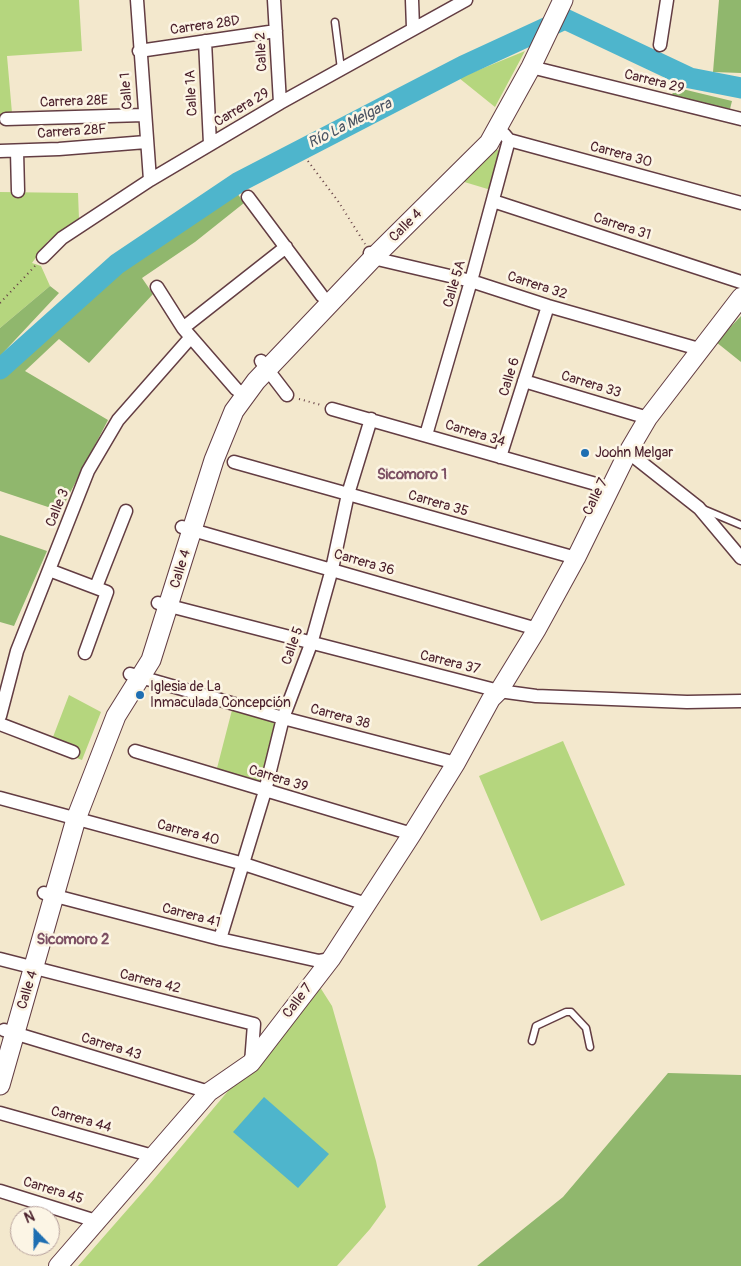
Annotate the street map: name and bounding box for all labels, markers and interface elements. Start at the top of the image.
street label: Carrera 28D [169,13,241,39]
street label: Calle 2 [253,32,271,72]
street label: Carrera 29 [622,66,686,98]
street label: Calle 1A [182,69,202,117]
street label: Calle 1 [117,72,137,110]
street label: Carrera 29 [211,85,273,131]
street label: Carrera 28E [39,92,109,112]
water label: Río La Melgara [305,95,395,153]
street label: Carrera 28F [37,121,107,143]
street label: Carrera 30 [588,139,654,171]
street label: Calle 4 [386,206,426,246]
street label: Carrera 31 [591,210,653,244]
street label: Calle 5A [440,258,470,310]
street label: Carrera 32 [505,268,569,304]
street label: Calle 6 [496,355,524,399]
street label: Carrera 33 [559,368,623,402]
street label: Carrera 34 [443,417,507,451]
place label: Joohn Melgar [595,445,673,461]
marker: Joohn Melgar [579,447,591,459]
district label: Sicomoro 1 [377,466,447,484]
street label: Calle 7 [580,476,612,518]
street label: Calle 3 [43,487,73,529]
street label: Carrera 35 [406,487,470,521]
street label: Carrera 36 [332,546,396,580]
street label: Calle 4 [167,547,195,591]
street label: Calle 5 [279,625,307,667]
street label: Carrera 37 [418,647,482,679]
place label: Iglesia de La Inmaculada Concepción [150,679,291,712]
marker: Iglesia de La Inmaculada Concepción [134,689,146,701]
street label: Carrera 38 [308,701,372,733]
street label: Carrera 39 [246,762,310,796]
street label: Carrera 40 [155,817,221,849]
street label: Carrera 41 [160,900,222,932]
district label: Sicomoro 2 [37,931,109,949]
street label: Carrera 42 [118,966,182,998]
street label: Calle 4 [14,968,42,1012]
street label: Calle 7 [280,980,316,1022]
street label: Carrera 43 [79,1030,143,1064]
street label: Carrera 44 [49,1103,113,1137]
street label: Carrera 45 [21,1174,85,1208]
north arrow [10,1206,60,1256]
text: N [22,1208,37,1227]

